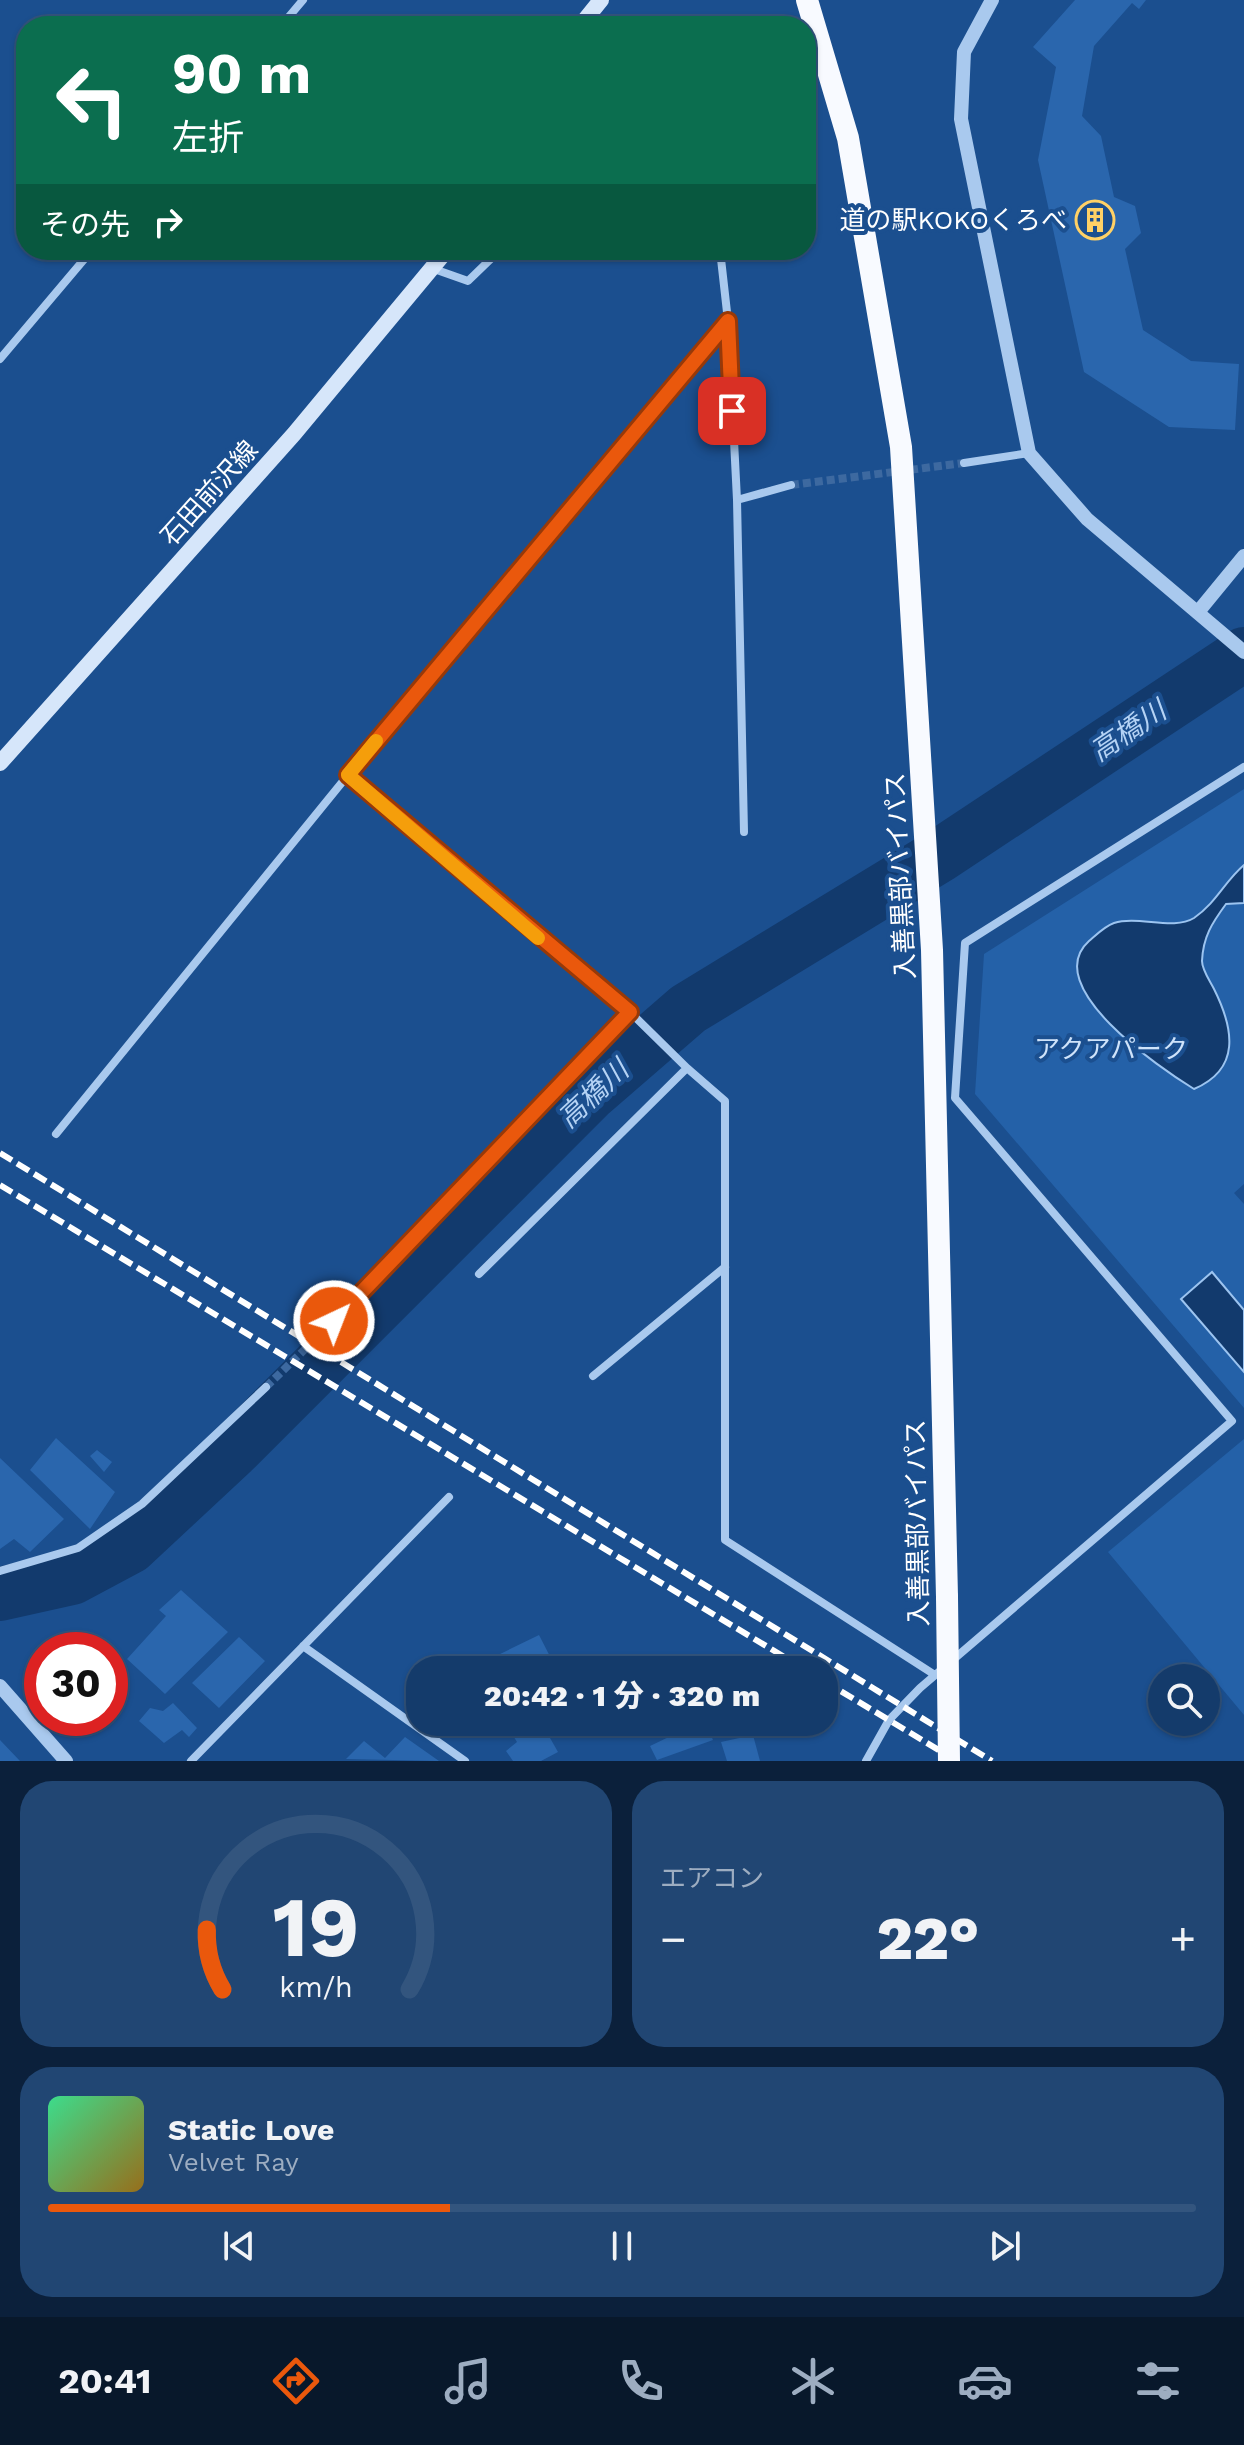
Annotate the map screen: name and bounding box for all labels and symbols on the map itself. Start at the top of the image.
building icon: 道の駅KOKOくろべ [1074,199,1116,241]
place label: 道の駅KOKOくろべ [840,205,1067,235]
pin [698,377,766,445]
street label: 石田前沢線 [154,435,264,551]
water label: 高橋川 [1084,692,1175,768]
street label: 入善黒部バイパス [880,772,920,980]
park label: アクアパーク [1034,1034,1188,1064]
water label: 高橋川 [551,1051,637,1135]
position arrow [292,1279,376,1363]
street label: 入善黒部バイパス [900,1419,934,1627]
speed limit sign: 30 [24,1632,128,1736]

